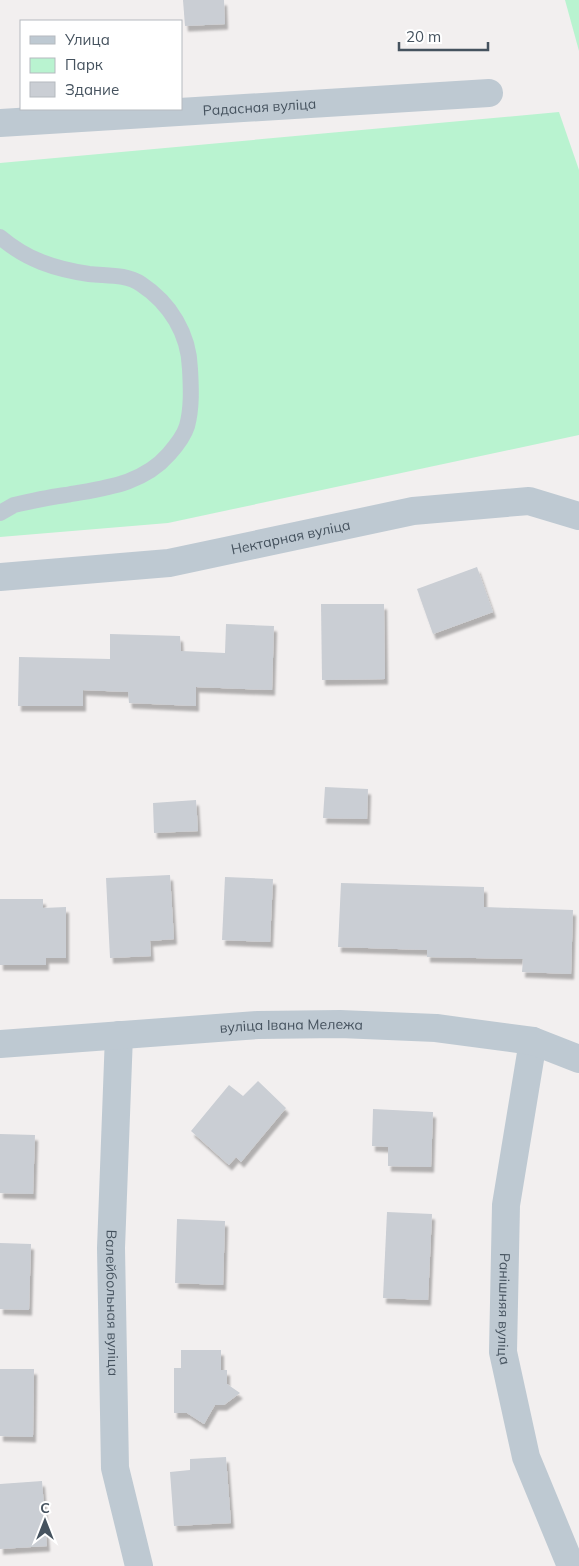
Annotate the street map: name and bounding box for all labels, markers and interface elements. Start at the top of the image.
legend [20,20,182,110]
scale bar [399,20,488,52]
text: 20 m [406,27,441,46]
text: Улица [64,30,110,49]
text: Парк [65,55,104,74]
text: Здание [65,80,119,99]
street label: Радасная вуліца [202,95,317,120]
street label: Нектарная вуліца [229,516,352,559]
street label: вуліца Івана Мележа [219,1015,363,1037]
street label: Валейбольная вуліца [102,1229,122,1376]
street label: Ранішняя вуліца [494,1253,515,1366]
north arrow [20,1496,70,1546]
text: С [40,1499,50,1517]

